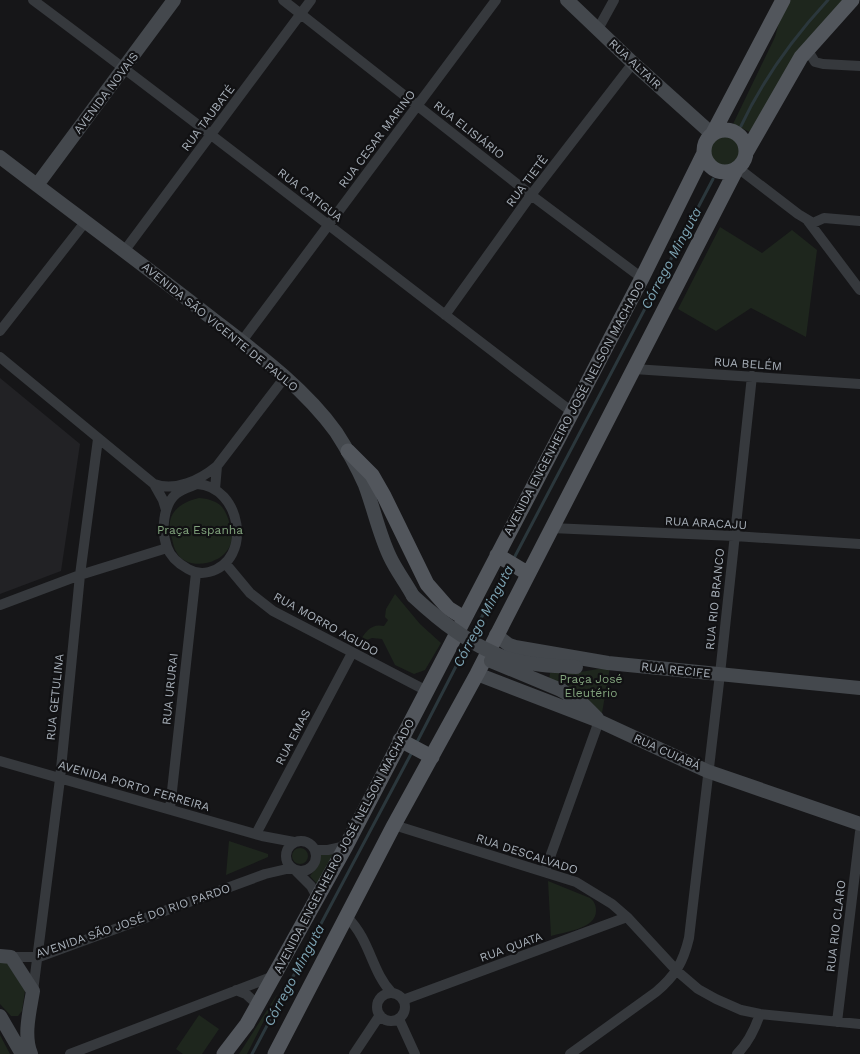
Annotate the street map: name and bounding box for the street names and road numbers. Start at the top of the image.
street label: RUA ALTAIR [606,36,664,92]
street label: AVENIDA NOVAIS [71,49,141,137]
street label: RUA TAUBATÉ [179,82,238,154]
street label: RUA CESAR MARINO [336,87,418,191]
street label: RUA ELISIÁRIO [431,98,507,162]
street label: RUA TIETÊ [503,152,551,209]
street label: RUA CATIGUA [275,165,345,225]
street label: AVENIDA SÃO VICENTE DE PAULO [139,260,301,394]
street label: AVENIDA ENGENHEIRO JOSÉ NELSON MACHADO [501,278,647,538]
street label: RUA BELÉM [713,355,783,373]
street label: RUA ARACAJU [665,514,747,532]
street label: RUA RIO BRANCO [703,547,727,650]
street label: RUA MORRO AGUDO [271,589,381,659]
street label: RUA URURAI [159,652,181,726]
street label: RUA GETULINA [43,653,67,741]
street label: RUA RECIFE [640,659,712,681]
street label: RUA EMAS [272,707,314,767]
street label: AVENIDA ENGENHEIRO JOSÉ NELSON MACHADO [271,716,417,976]
street label: RUA CUIABÁ [631,731,703,773]
street label: AVENIDA PORTO FERREIRA [57,758,211,814]
street label: RUA DESCALVADO [474,831,580,877]
street label: RUA RIO CLARO [823,879,849,973]
street label: AVENIDA SÃO JOSÉ DO RIO PARDO [34,881,232,961]
street label: RUA QUATA [478,929,544,965]

